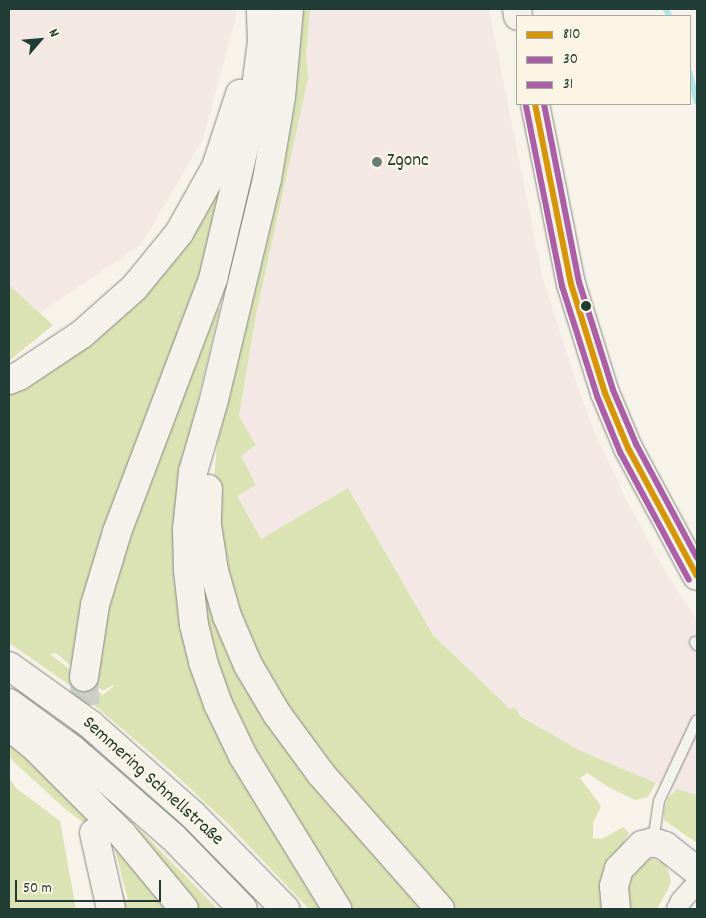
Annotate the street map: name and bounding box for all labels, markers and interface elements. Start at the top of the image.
north arrow [15,15,65,65]
legend [516,15,691,105]
text: 810 [563,24,580,46]
text: N [43,26,64,41]
text: 30 [563,49,578,71]
text: 31 [563,74,573,96]
place label: Zgonc [387,151,429,173]
marker: Zgonc [371,156,383,168]
unlabelled marker [581,301,591,311]
street label: Semmering Schnellstraße [77,712,227,852]
scale bar [18,870,164,902]
text: 50 m [23,878,52,900]

